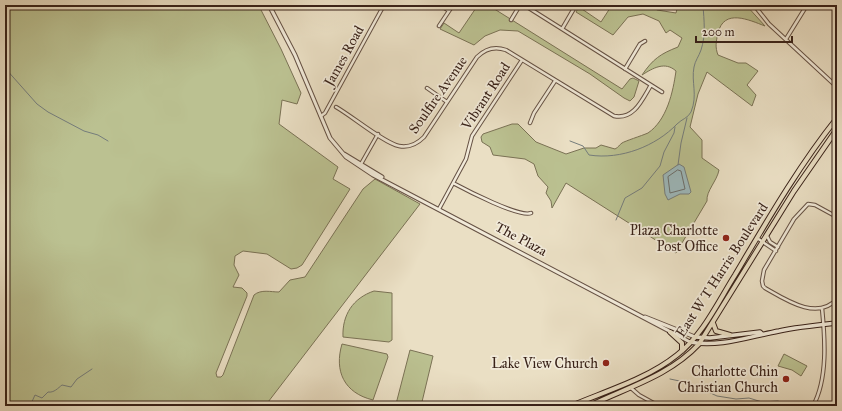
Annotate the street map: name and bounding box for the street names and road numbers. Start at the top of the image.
street label: James Road [319,23,368,92]
street label: Soulfire Avenue [405,53,471,137]
street label: Vibrant Road [457,59,514,134]
street label: East W T Harris Boulevard [672,200,772,340]
street label: The Plaza [492,218,550,260]

